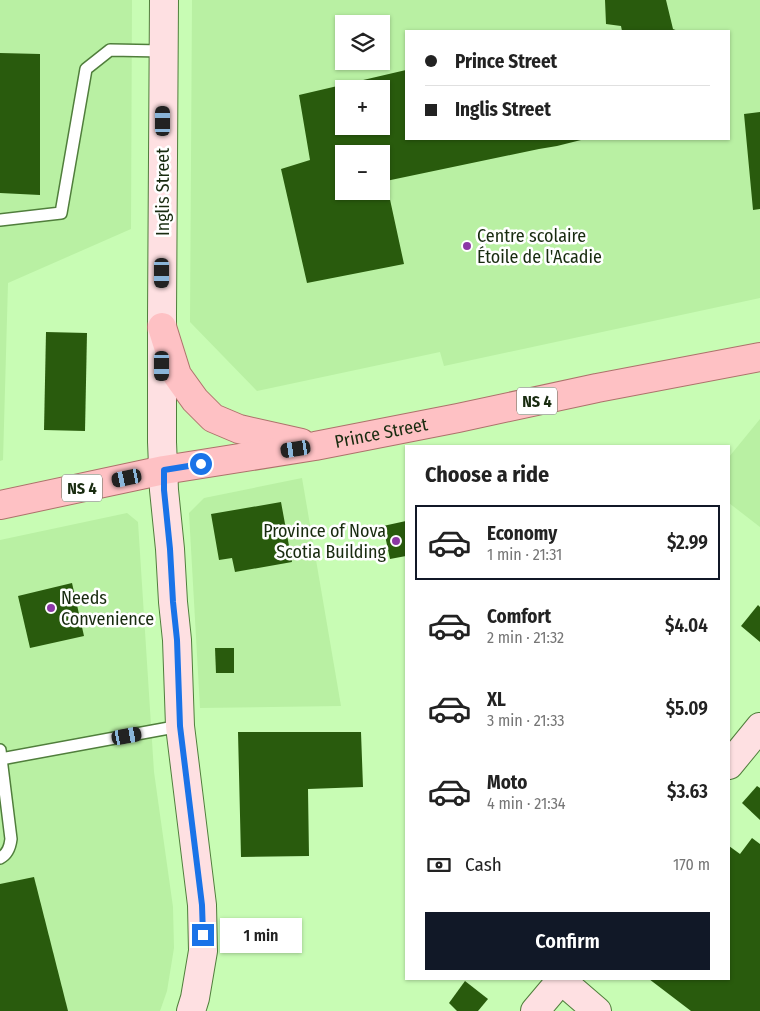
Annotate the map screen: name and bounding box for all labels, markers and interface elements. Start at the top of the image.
map controls [335,15,390,200]
button: layers [335,15,390,70]
text: Prince Street [455,50,557,73]
button: + [335,80,390,135]
text: Inglis Street [455,98,551,121]
car [155,106,170,136]
button: − [335,145,390,200]
street label: Inglis Street [152,148,174,236]
place label: Centre scolaire Étoile de l'Acadie [477,225,602,268]
marker: Centre scolaire Étoile de l'Acadie [461,240,473,252]
car [154,258,169,288]
car [154,351,169,381]
road number: NS 4 [517,388,557,414]
street label: Prince Street [333,413,430,453]
car [280,439,311,459]
route start [190,453,212,475]
text: Choose a ride [425,461,549,488]
car [110,468,143,488]
road number: NS 4 [62,474,102,502]
place label: Province of Nova Scotia Building [263,520,387,563]
icon: car [427,520,472,565]
text: Economy [487,522,557,545]
text: $2.99 [667,531,708,554]
marker: Province of Nova Scotia Building [390,535,402,547]
text: 1 min · 21:31 [487,545,562,564]
place label: Needs Convenience [61,587,154,630]
marker: Needs Convenience [45,602,57,614]
icon: car [427,603,472,648]
text: Comfort [487,605,551,628]
text: $4.04 [665,614,708,637]
text: 2 min · 21:32 [487,628,564,647]
icon: car [427,686,472,731]
text: XL [487,688,506,711]
text: $5.09 [666,697,708,720]
text: 3 min · 21:33 [487,711,565,730]
car [110,726,143,746]
icon: car [427,769,472,814]
text: Moto [487,771,527,794]
text: $3.63 [667,780,708,803]
text: 4 min · 21:34 [487,794,566,813]
icon: cash [425,851,453,879]
text: Cash [465,853,502,876]
text: 170 m [673,855,710,874]
button: Confirm [425,912,710,970]
callout: 1 min [220,918,303,952]
route end [192,924,214,946]
text: 1 min [244,926,278,945]

